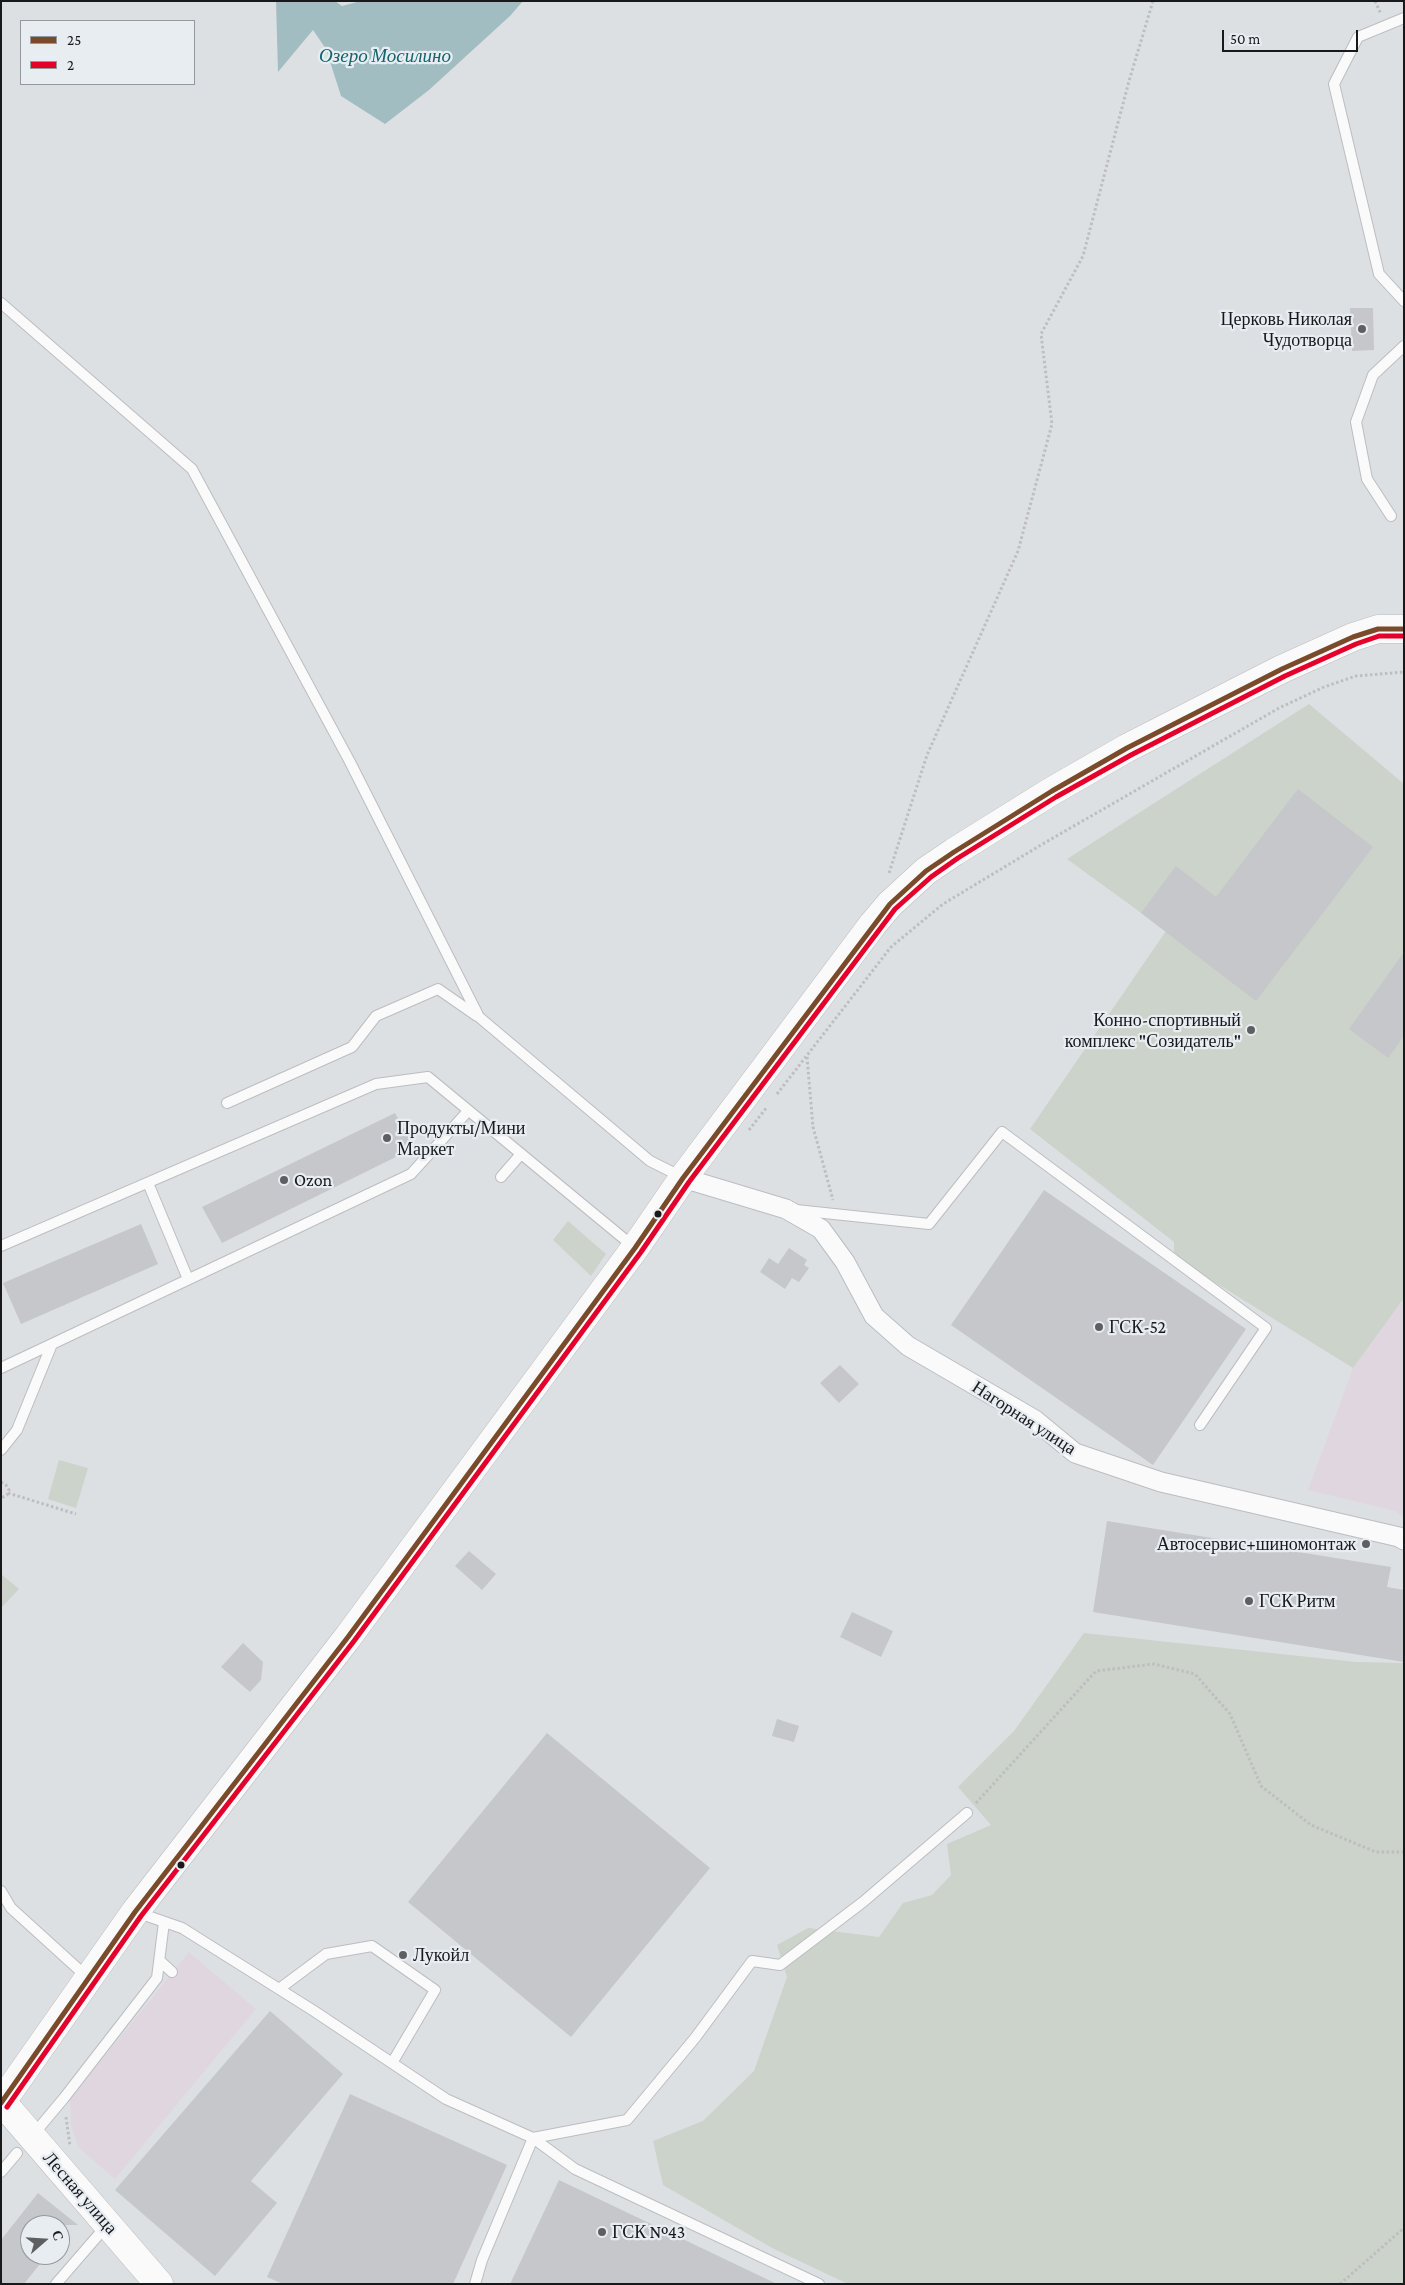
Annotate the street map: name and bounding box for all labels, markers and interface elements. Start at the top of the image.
legend [20,20,195,85]
scale bar [1225,20,1361,52]
text: 50 m [1230,31,1260,47]
text: 25 [67,32,81,48]
water label: Озеро Мосилино [319,45,451,67]
text: 2 [67,57,74,73]
place label: Церковь Николая Чудотворца [1221,308,1352,350]
marker: Церковь Николая Чудотворца [1356,323,1368,335]
place label: Конно-спортивный комплекс "Созидатель" [1065,1009,1241,1052]
marker: Конно-спортивный комплекс "Созидатель" [1245,1024,1257,1036]
place label: Продукты/Мини Маркет [397,1117,525,1160]
marker: Продукты/Мини Маркет [381,1132,393,1144]
place label: Ozon [294,1169,332,1191]
marker: Ozon [278,1174,290,1186]
unlabelled marker [653,1209,663,1219]
place label: ГСК-52 [1109,1316,1166,1338]
marker: ГСК-52 [1093,1321,1105,1333]
street label: Нагорная улица [968,1376,1080,1460]
place label: Автосервис+шиномонтаж [1157,1533,1356,1555]
marker: Автосервис+шиномонтаж [1360,1538,1372,1550]
place label: ГСК Ритм [1259,1590,1335,1612]
marker: ГСК Ритм [1243,1595,1255,1607]
unlabelled marker [176,1860,186,1870]
place label: Лукойл [413,1944,469,1966]
marker: Лукойл [397,1949,409,1961]
street label: Лесная улица [38,2147,122,2239]
north arrow [20,2215,70,2265]
place label: ГСК №43 [612,2221,685,2243]
marker: ГСК №43 [596,2226,608,2238]
text: С [49,2228,67,2243]

